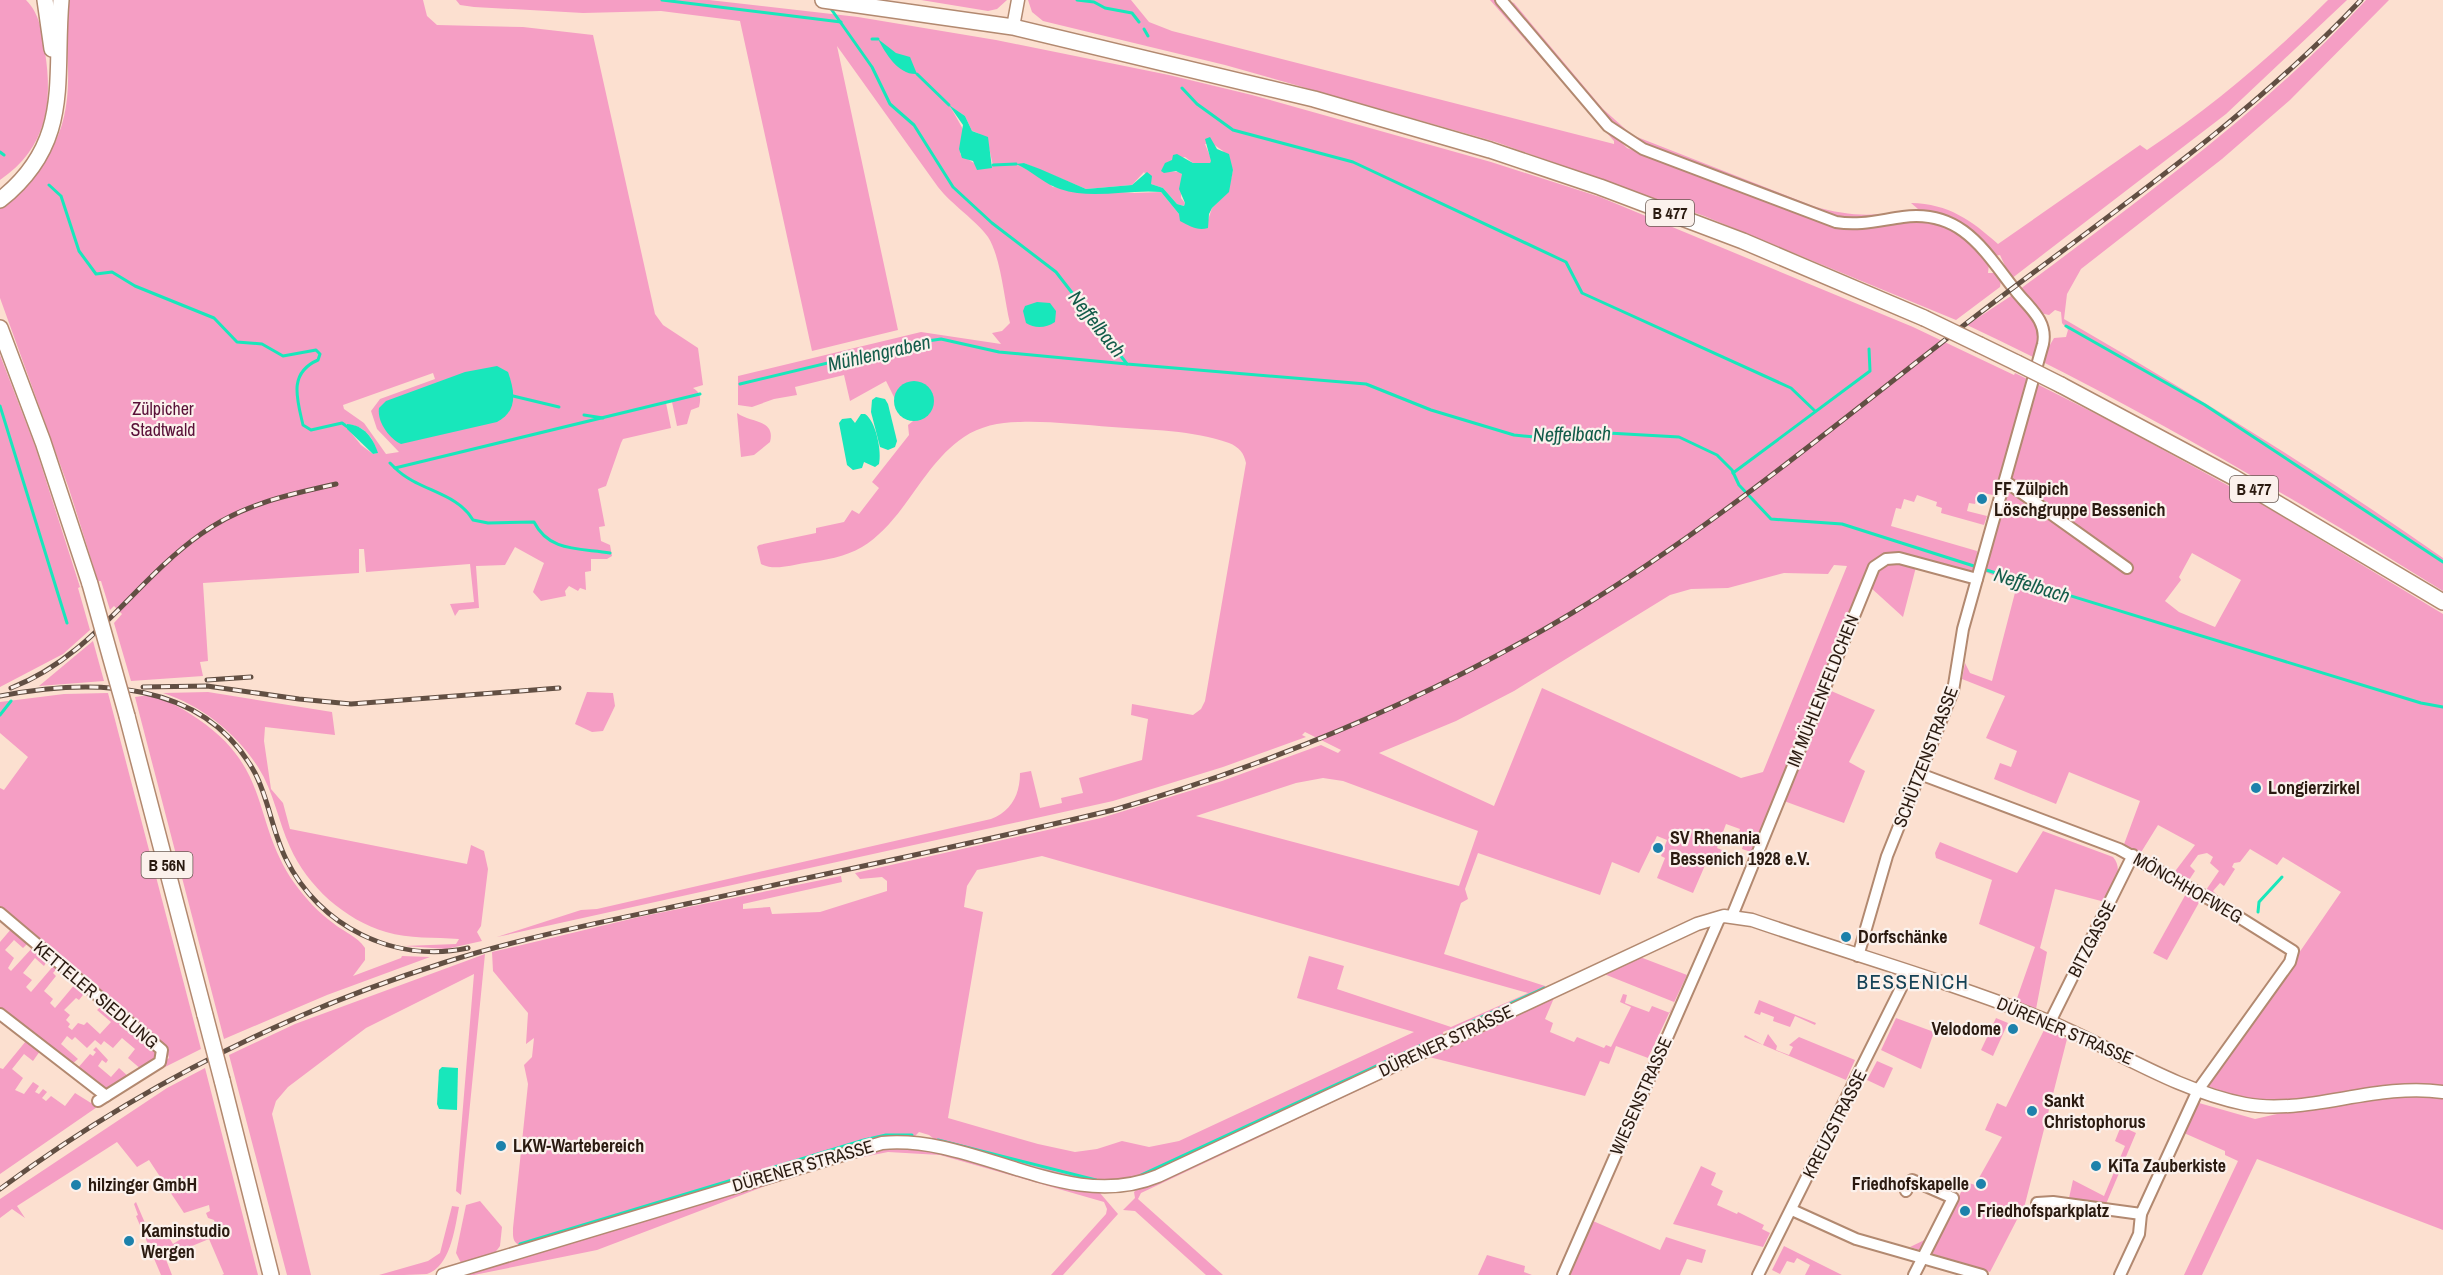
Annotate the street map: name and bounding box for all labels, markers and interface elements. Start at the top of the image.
road number: B 477 [1646,200,1694,226]
water label: Neffelbach [1063,285,1132,363]
water label: Mühlengraben [825,328,933,377]
park label: Zülpicher Stadtwald [131,396,195,442]
water label: Neffelbach [1533,419,1611,448]
place label: FF Zülpich Löschgruppe Bessenich [1994,476,2165,522]
road number: B 477 [2230,476,2278,502]
marker: FF Zülpich Löschgruppe Bessenich [1975,492,1989,506]
water label: Neffelbach [1991,560,2073,609]
street label: IM MÜHLENFELDCHEN [1781,611,1865,771]
street label: SCHÜTZENSTRASSE [1887,683,1964,831]
place label: Longierzirkel [2268,775,2360,800]
marker: Longierzirkel [2249,781,2263,795]
place label: SV Rhenania Bessenich 1928 e.V. [1670,825,1810,871]
marker: SV Rhenania Bessenich 1928 e.V. [1651,841,1665,855]
street label: MÖNCHHOFWEG [2129,846,2247,929]
road number: B 56N [142,852,192,878]
street label: BITZGASSE [2062,896,2122,981]
place label: Dorfschänke [1858,924,1947,949]
marker: Dorfschänke [1839,930,1853,944]
street label: KETTELER SIEDLUNG [29,935,164,1054]
district label: BESSENICH [1856,967,1970,996]
street label: DÜRENER STRASSE [1993,991,2137,1071]
street label: DÜRENER STRASSE [1374,998,1517,1083]
place label: Velodome [1932,1016,2001,1041]
marker: Velodome [2006,1022,2020,1036]
street label: WIESENSTRASSE [1603,1033,1678,1159]
street label: KREUZSTRASSE [1796,1065,1873,1182]
place label: Sankt Christophorus [2044,1088,2146,1134]
marker: Sankt Christophorus [2025,1104,2039,1118]
place label: LKW-Wartebereich [513,1133,644,1158]
street label: DÜRENER STRASSE [729,1133,876,1198]
marker: LKW-Wartebereich [494,1139,508,1153]
place label: KiTa Zauberkiste [2108,1153,2226,1178]
marker: KiTa Zauberkiste [2089,1159,2103,1173]
place label: Friedhofskapelle [1852,1171,1969,1196]
place label: hilzinger GmbH [88,1172,197,1197]
marker: Friedhofskapelle [1974,1177,1988,1191]
marker: hilzinger GmbH [69,1178,83,1192]
place label: Friedhofsparkplatz [1977,1198,2110,1223]
marker: Friedhofsparkplatz [1958,1204,1972,1218]
place label: Kaminstudio Wergen [141,1218,230,1264]
marker: Kaminstudio Wergen [122,1234,136,1248]

